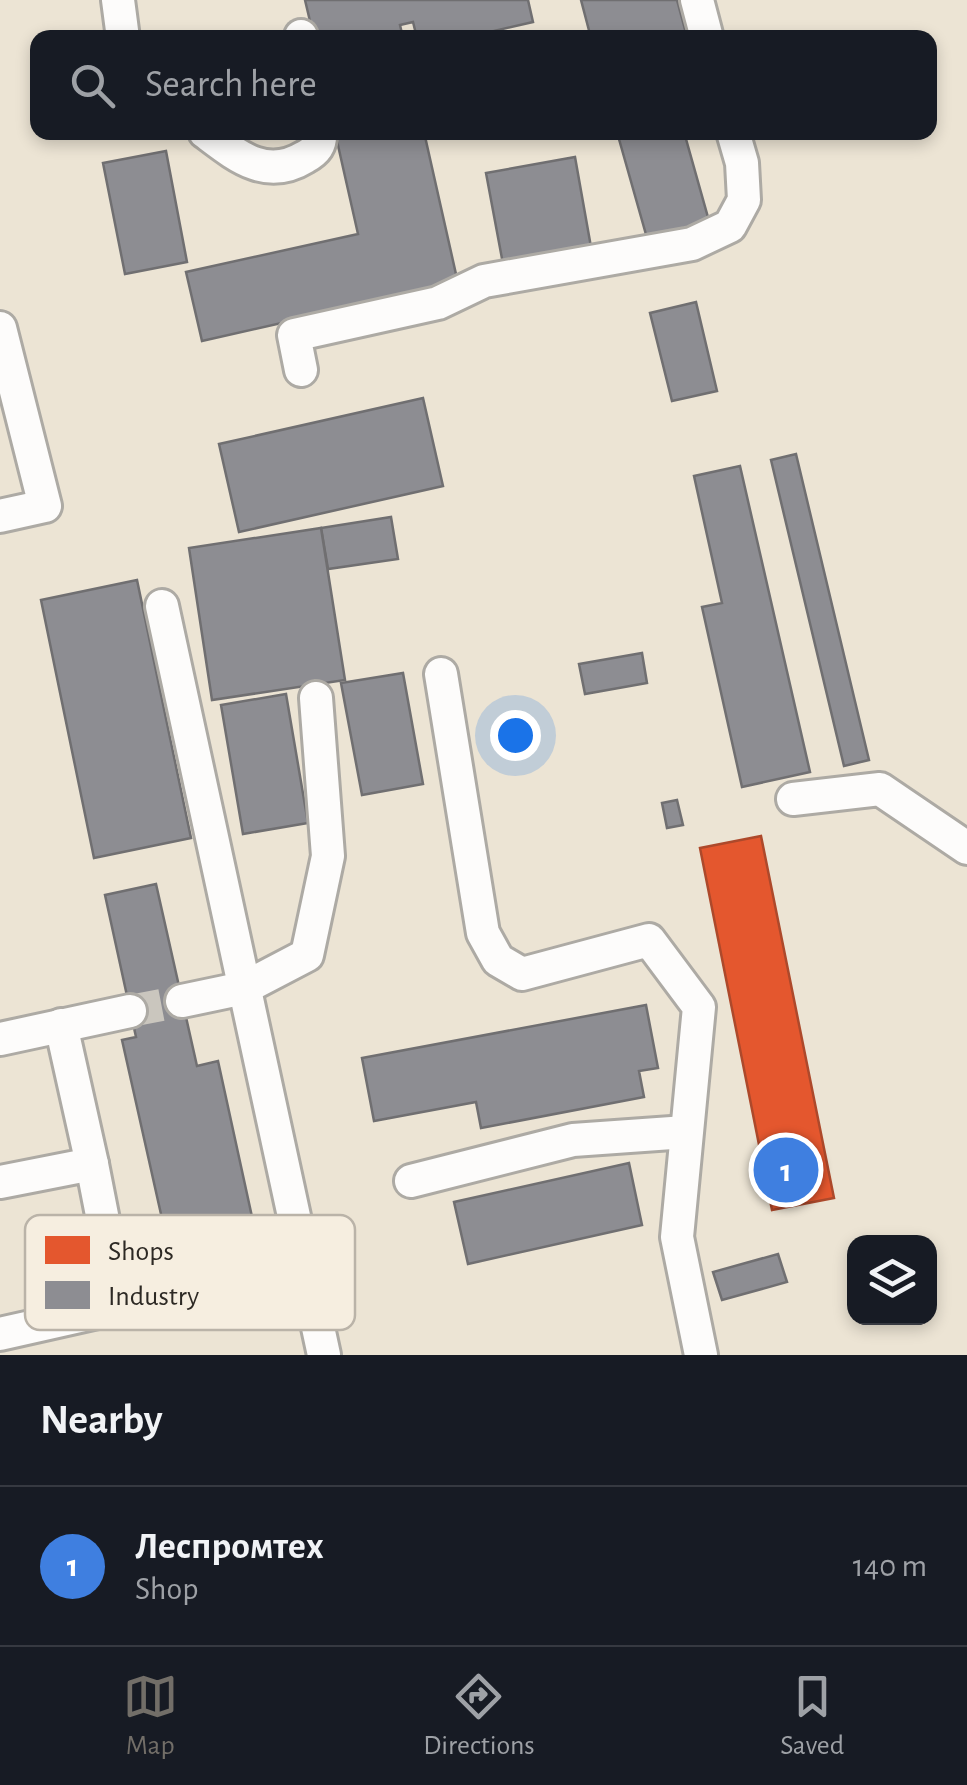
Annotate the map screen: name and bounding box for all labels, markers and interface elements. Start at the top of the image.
search box [30,30,937,140]
icon: search [65,58,120,113]
text: Search here [145,66,317,104]
your location [490,710,541,761]
pin: 1 [754,1132,818,1208]
legend [25,1215,355,1330]
map controls [847,1235,937,1325]
button: layers [847,1235,937,1325]
text: Shops [108,1238,174,1266]
text: Industry [108,1283,199,1311]
text: Nearby [40,1399,163,1441]
text: Леспромтех [135,1528,324,1566]
text: 1 [67,1550,78,1582]
text: 140 m [853,1550,927,1582]
text: Shop [135,1573,198,1605]
tab: Map [123,1669,178,1763]
tab: Directions [423,1669,535,1763]
tab: Saved [780,1669,844,1763]

